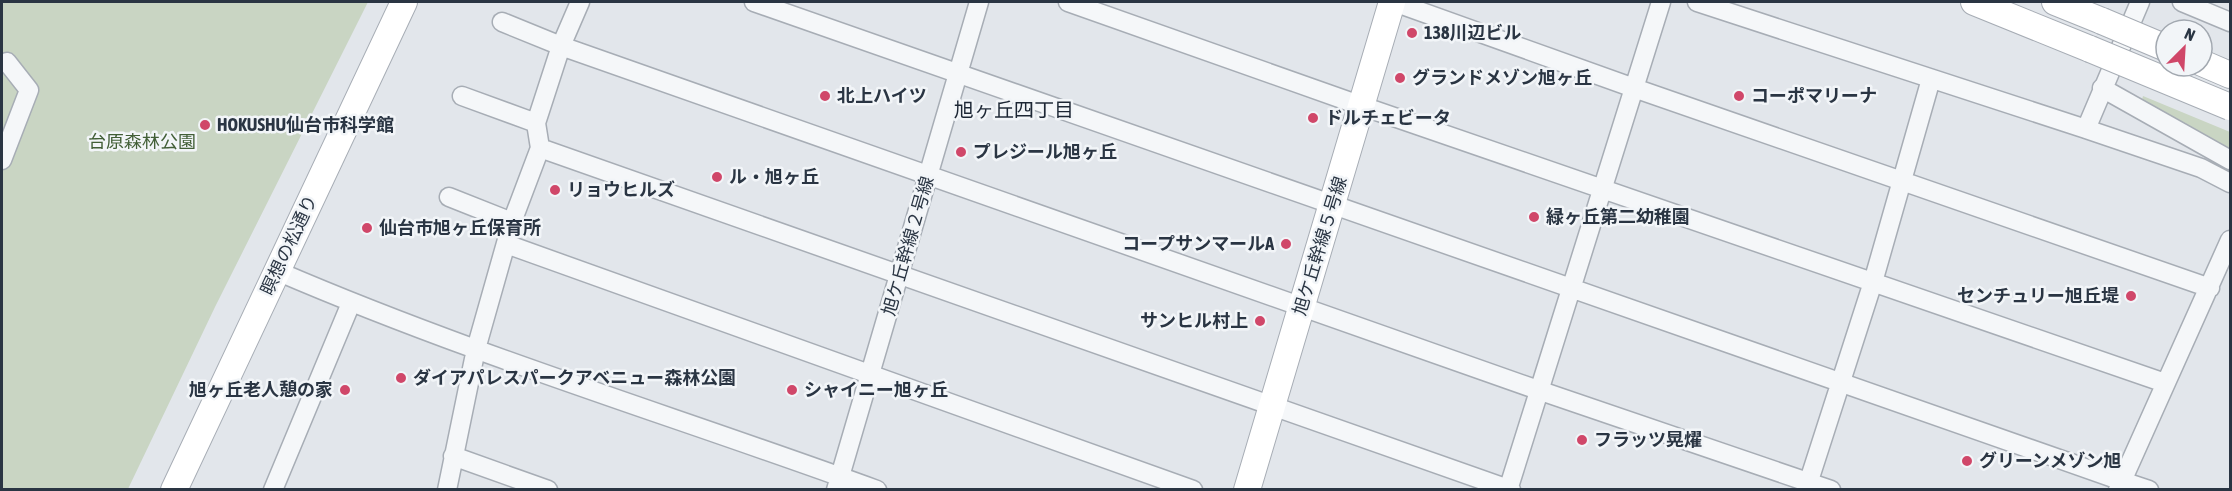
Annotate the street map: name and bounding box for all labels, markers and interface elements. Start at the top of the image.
north arrow [2154,18,2214,78]
place label: 138川辺ビル [1424,22,1521,43]
text: N [2182,24,2198,44]
marker: 138川辺ビル [1405,26,1419,40]
place label: グランドメゾン旭ヶ丘 [1412,67,1592,88]
marker: グランドメゾン旭ヶ丘 [1393,71,1407,85]
place label: 北上ハイツ [837,85,927,106]
place label: コーポマリーナ [1751,85,1877,106]
marker: 北上ハイツ [818,89,832,103]
marker: コーポマリーナ [1732,89,1746,103]
district label: 旭ヶ丘四丁目 [954,98,1074,121]
place label: ドルチェビータ [1325,107,1451,128]
marker: ドルチェビータ [1306,111,1320,125]
place label: HOKUSHU仙台市科学館 [217,114,394,135]
marker: HOKUSHU仙台市科学館 [198,118,212,132]
park label: 台原森林公園 [88,131,196,152]
place label: プレジール旭ヶ丘 [973,141,1117,162]
marker: プレジール旭ヶ丘 [954,145,968,159]
place label: ル・旭ヶ丘 [729,166,819,187]
marker: ル・旭ヶ丘 [710,170,724,184]
street label: 旭ケ丘幹線２号線 [878,174,937,318]
street label: 旭ケ丘幹線５号線 [1288,174,1351,318]
place label: リョウヒルズ [567,179,675,200]
marker: リョウヒルズ [548,183,562,197]
street label: 瞑想の松通り [256,191,321,298]
place label: 緑ヶ丘第二幼稚園 [1546,206,1690,227]
marker: 緑ヶ丘第二幼稚園 [1527,210,1541,224]
place label: 仙台市旭ヶ丘保育所 [379,217,541,238]
marker: 仙台市旭ヶ丘保育所 [360,221,374,235]
place label: コープサンマールA [1122,233,1274,254]
marker: コープサンマールA [1279,237,1293,251]
place label: センチュリー旭丘堤 [1957,285,2119,306]
marker: センチュリー旭丘堤 [2124,289,2138,303]
place label: サンヒル村上 [1140,310,1248,331]
marker: サンヒル村上 [1253,314,1267,328]
place label: ダイアパレスパークアベニュー森林公園 [413,367,736,388]
marker: ダイアパレスパークアベニュー森林公園 [394,371,408,385]
place label: 旭ヶ丘老人憩の家 [189,379,333,400]
place label: シャイニー旭ヶ丘 [804,379,948,400]
marker: 旭ヶ丘老人憩の家 [338,383,352,397]
marker: シャイニー旭ヶ丘 [785,383,799,397]
place label: フラッツ晃燿 [1594,429,1702,450]
marker: フラッツ晃燿 [1575,433,1589,447]
place label: グリーンメゾン旭 [1979,450,2122,471]
marker: グリーンメゾン旭 [1960,454,1974,468]

